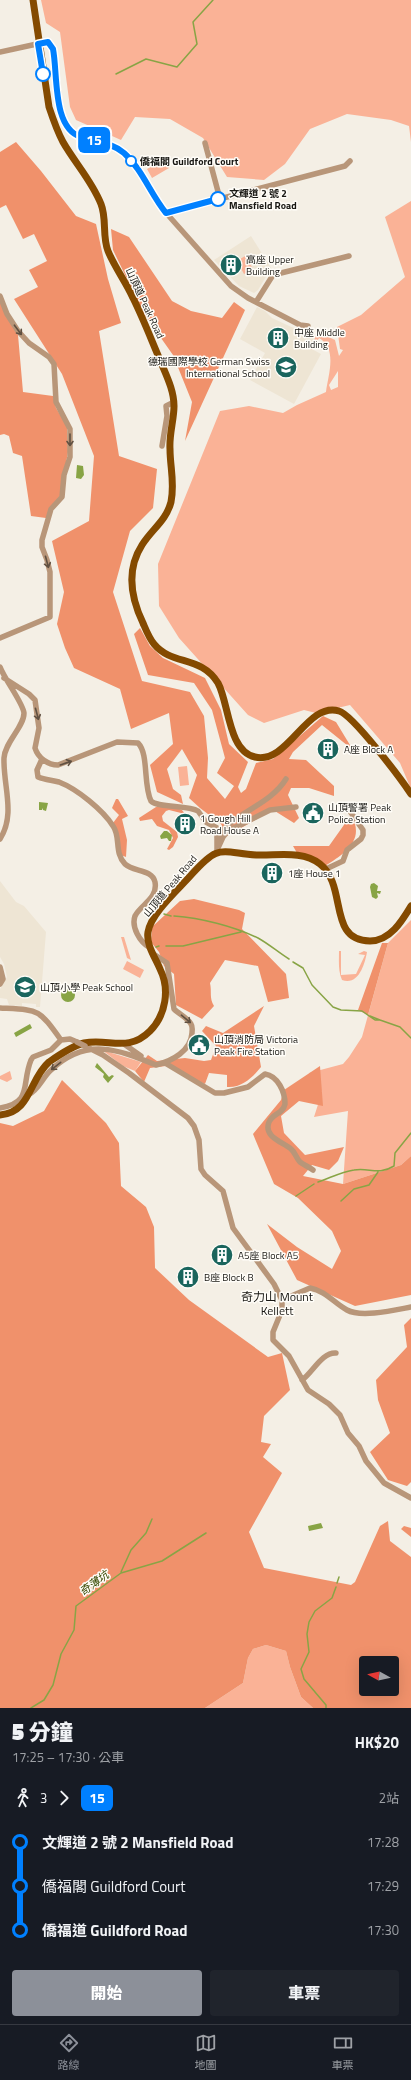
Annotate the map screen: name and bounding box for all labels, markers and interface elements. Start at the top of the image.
unlabelled marker [35,66,51,82]
line badge: 15 [76,127,112,153]
text: 15 [86,129,102,150]
place label: 僑福閣 Guildford Court [139,154,239,169]
marker: 僑福閣 Guildford Court [125,155,137,167]
place label: 文輝道 2 號 2 Mansfield Road [229,186,297,213]
marker: 文輝道 2 號 2 Mansfield Road [210,191,226,207]
building icon: 高座 Upper Building [218,252,244,278]
place label: 高座 Upper Building [246,252,294,279]
street label: 山頂道 Peak Road [122,265,168,341]
one-way arrow [14,325,22,336]
building icon: 中座 Middle Building [265,325,291,351]
place label: 中座 Middle Building [294,325,345,352]
place label: 德瑞國際學校 German Swiss International School [148,354,270,381]
school or university icon: 德瑞國際學校 German Swiss International School [273,354,299,380]
one-way arrow [66,433,74,446]
one-way arrow [44,556,52,569]
one-way arrow [34,707,42,720]
building icon: A座 Block A [315,736,341,762]
place label: A座 Block A [344,742,393,757]
one-way arrow [60,759,73,766]
public building icon: 山頂警署 Peak Police Station [300,800,326,826]
place label: 山頂警署 Peak Police Station [328,800,391,827]
building icon: 1 Gough Hill Road House A [172,811,198,837]
place label: 1 Gough Hill Road House A [200,811,259,838]
street label: 山頂道 Peak Road [140,852,200,920]
building icon: 1座 House 1 [259,860,285,886]
place label: 1座 House 1 [288,866,341,881]
school or university icon: 山頂小學 Peak School [12,974,38,1000]
place label: 山頂小學 Peak School [40,980,133,995]
one-way arrow [181,1015,191,1024]
public building icon: 山頂消防局 Victoria Peak Fire Station [186,1032,212,1058]
place label: 山頂消防局 Victoria Peak Fire Station [214,1032,298,1059]
one-way arrow [51,1062,62,1070]
building icon: A5座 Block A5 [209,1242,235,1268]
place label: A5座 Block A5 [238,1248,299,1263]
building icon: B座 Block B [175,1264,201,1290]
place label: B座 Block B [204,1270,254,1285]
district label: 奇力山 Mount Kellett [241,1287,314,1320]
water label: 奇薄坑 [76,1566,114,1599]
north arrow [359,1656,399,1696]
map controls [359,1656,399,1696]
text: 5 分鐘 [12,1715,73,1749]
text: HK$20 [355,1731,399,1754]
text: 17:25 – 17:30 · 公車 [12,1747,124,1767]
icon: walk [12,1787,34,1809]
icon: forward [53,1787,75,1809]
text: 15 [89,1787,105,1808]
text: 3 [40,1788,47,1808]
text: 2站 [379,1788,399,1808]
text: 文輝道 2 號 2 Mansfield Road [42,1831,233,1854]
text: 17:28 [367,1832,399,1852]
text: 僑福閣 Guildford Court [42,1875,186,1898]
text: 17:29 [367,1876,399,1896]
text: 僑福道 Guildford Road [42,1919,187,1942]
text: 17:30 [367,1920,399,1940]
button: 開始 [12,1970,202,2016]
button: 車票 [210,1970,399,2016]
tab: 路線 [58,2032,80,2073]
tab: 地圖 [195,2032,217,2073]
tab: 車票 [332,2032,354,2073]

